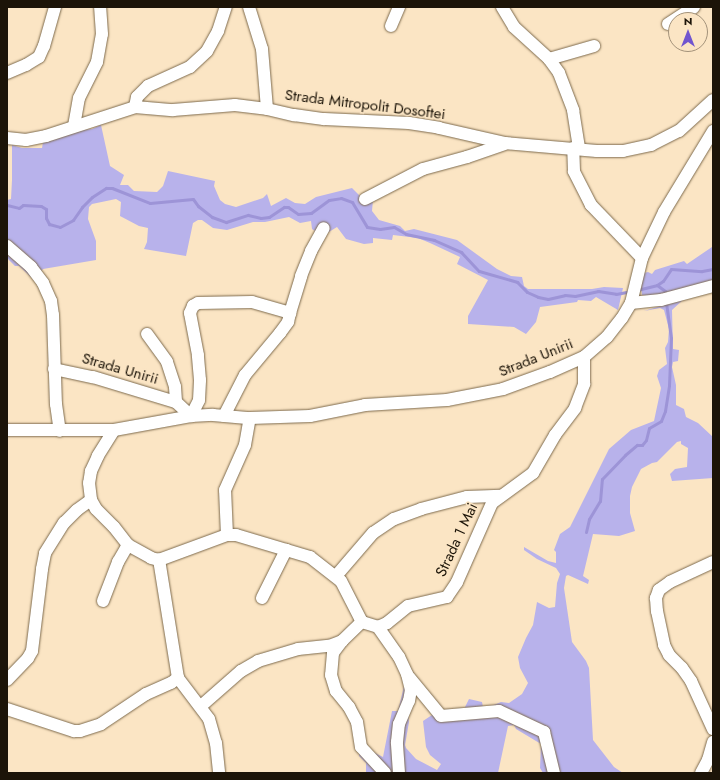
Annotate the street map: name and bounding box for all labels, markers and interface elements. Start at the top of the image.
north arrow [668,12,708,52]
text: N [684,13,692,29]
street label: Strada Mitropolit Dosoftei [284,86,446,124]
street label: Strada Unirii [496,335,576,381]
street label: Strada Unirii [80,350,160,388]
street label: Strada 1 Mai [432,500,482,580]

